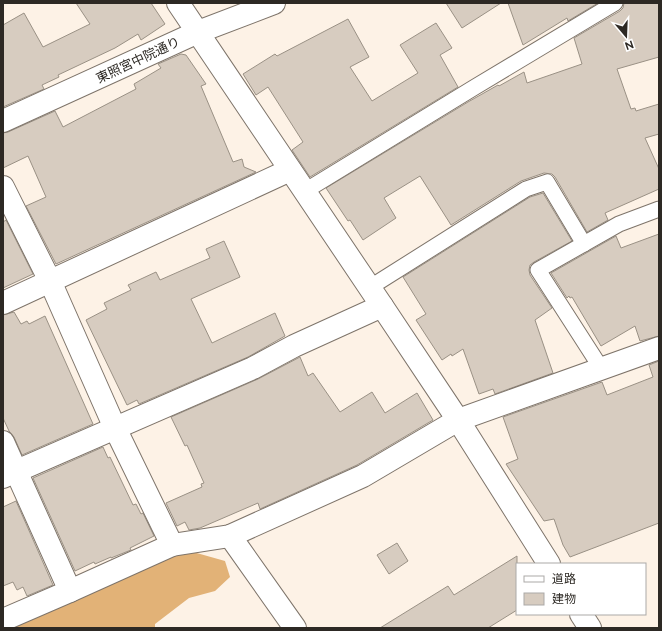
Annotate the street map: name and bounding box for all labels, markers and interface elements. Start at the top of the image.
north arrow [606,16,646,56]
street label: 東照宮中院通り [94,34,182,86]
text: N [623,37,635,52]
legend [516,563,646,615]
text: 道路 [552,572,576,586]
text: 建物 [552,592,576,606]

